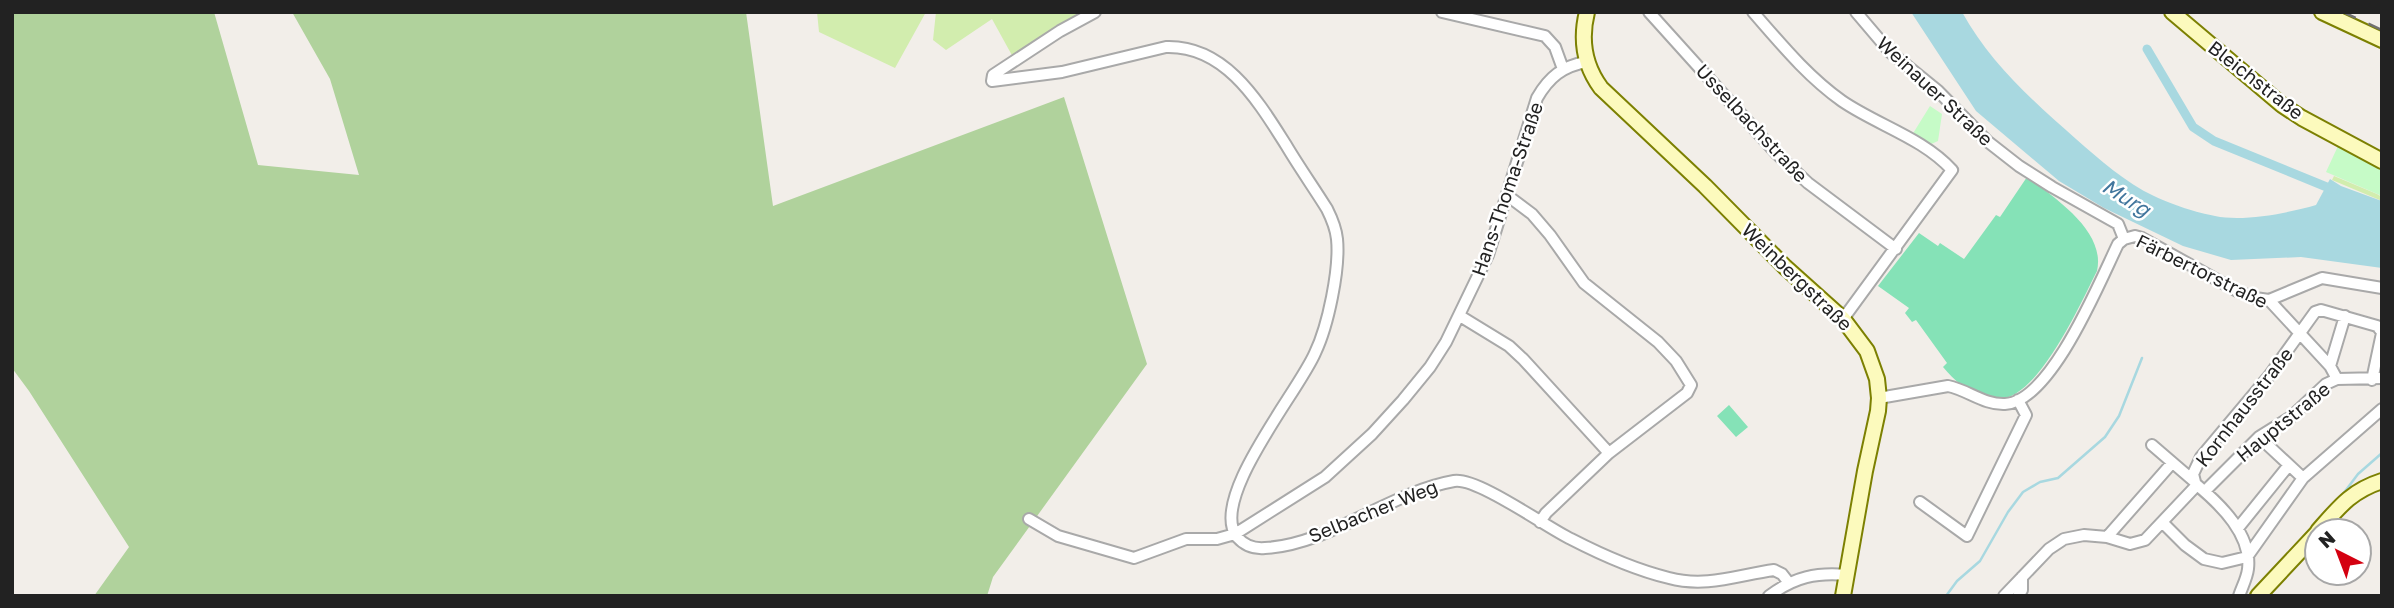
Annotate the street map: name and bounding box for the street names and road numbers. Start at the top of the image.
street label: Weinauer Straße [1873,31,1998,150]
street label: Bleichstraße [2204,35,2308,124]
street label: Usselbachstraße [1692,59,1813,187]
street label: Hans-Thoma-Straße [1466,99,1547,279]
street label: Weinbergstraße [1737,218,1857,335]
street label: Färbertorstraße [2133,229,2272,312]
street label: Kornhausstraße [2190,343,2297,471]
street label: Hauptstraße [2231,377,2334,466]
street label: Selbacher Weg [1305,474,1441,547]

